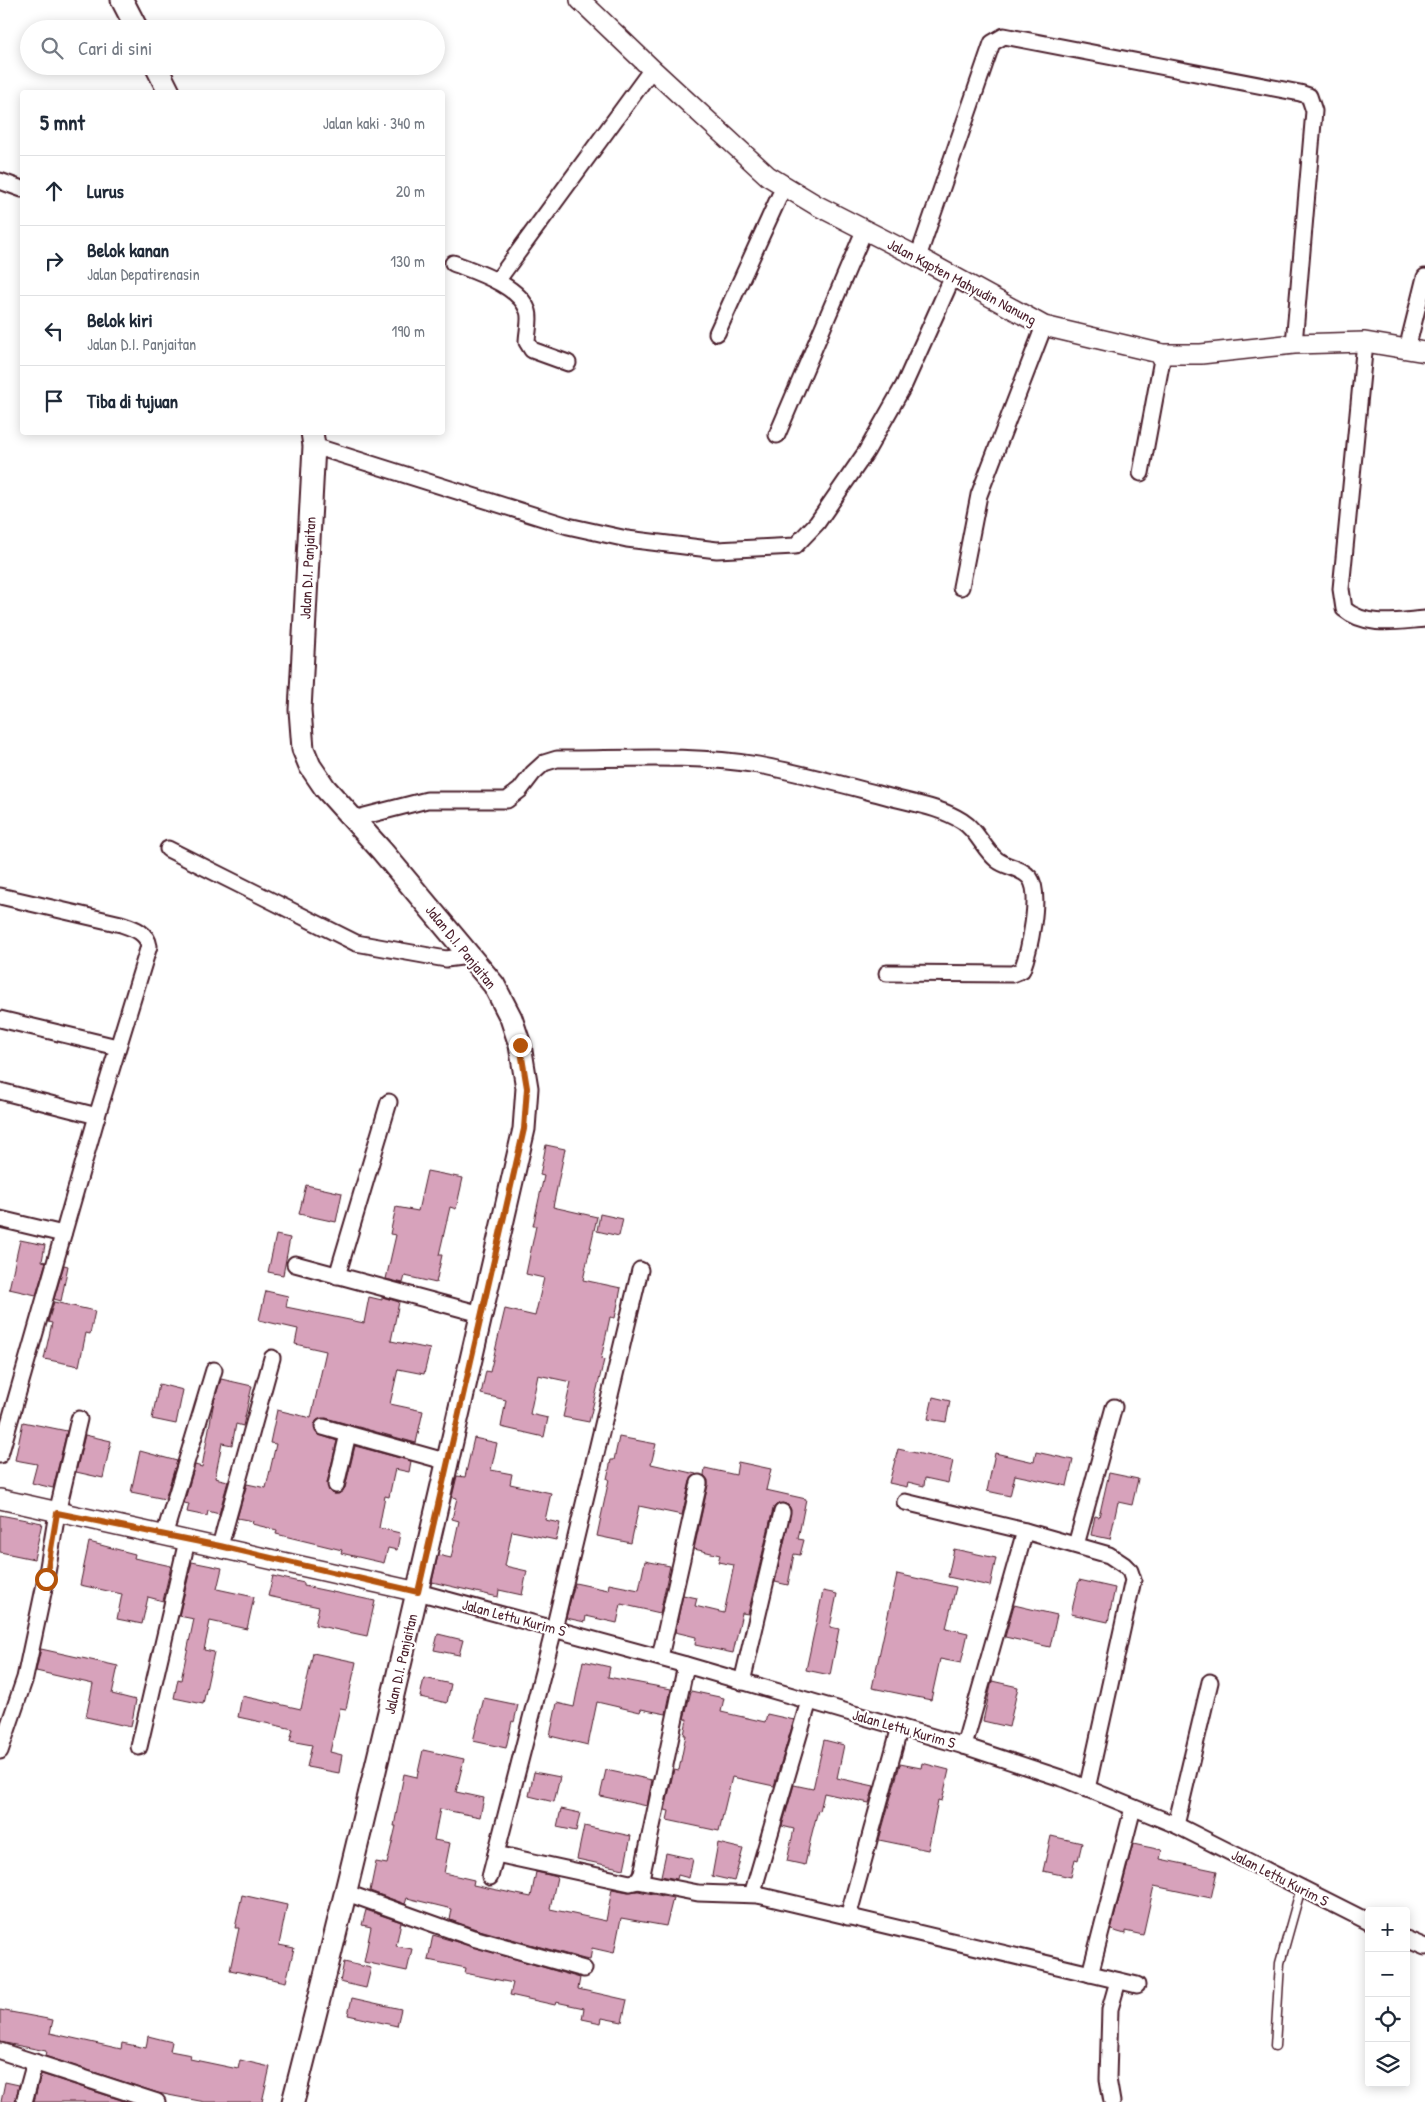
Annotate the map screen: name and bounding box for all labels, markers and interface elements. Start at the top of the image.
search box [20,20,445,75]
icon: search [38,34,66,62]
text: Cari di sini [78,35,152,61]
text: 5 mnt [40,108,85,137]
text: Jalan kaki · 340 m [323,112,425,134]
icon: ahead [40,177,68,205]
text: Lurus [87,178,124,204]
text: 20 m [396,180,425,202]
street label: Jalan Kapten Mahyudin Nanung [884,233,1041,330]
text: Belok kanan [87,237,169,263]
icon: right [40,247,68,275]
text: 130 m [390,250,425,272]
text: Jalan Depatirenasin [87,263,200,285]
text: Belok kiri [87,307,153,333]
icon: left [40,317,68,345]
text: 190 m [392,320,425,342]
text: Jalan D.I. Panjaitan [87,333,196,355]
icon: arrive [40,387,68,415]
text: Tiba di tujuan [87,388,178,414]
street label: Jalan D.I. Panjaitan [294,516,321,620]
street label: Jalan D.I. Panjaitan [421,900,502,993]
route end [509,1034,532,1057]
route start [35,1568,58,1591]
street label: Jalan Lettu Kurim S [460,1594,568,1641]
street label: Jalan D.I. Panjaitan [379,1611,422,1716]
street label: Jalan Lettu Kurim S [850,1704,958,1753]
street label: Jalan Lettu Kurim S [1228,1844,1332,1911]
map controls [1365,1907,1410,2087]
button: + [1365,1907,1410,1952]
button: − [1365,1952,1410,1997]
button: locate [1365,1997,1410,2042]
button: layers [1365,2042,1410,2087]

